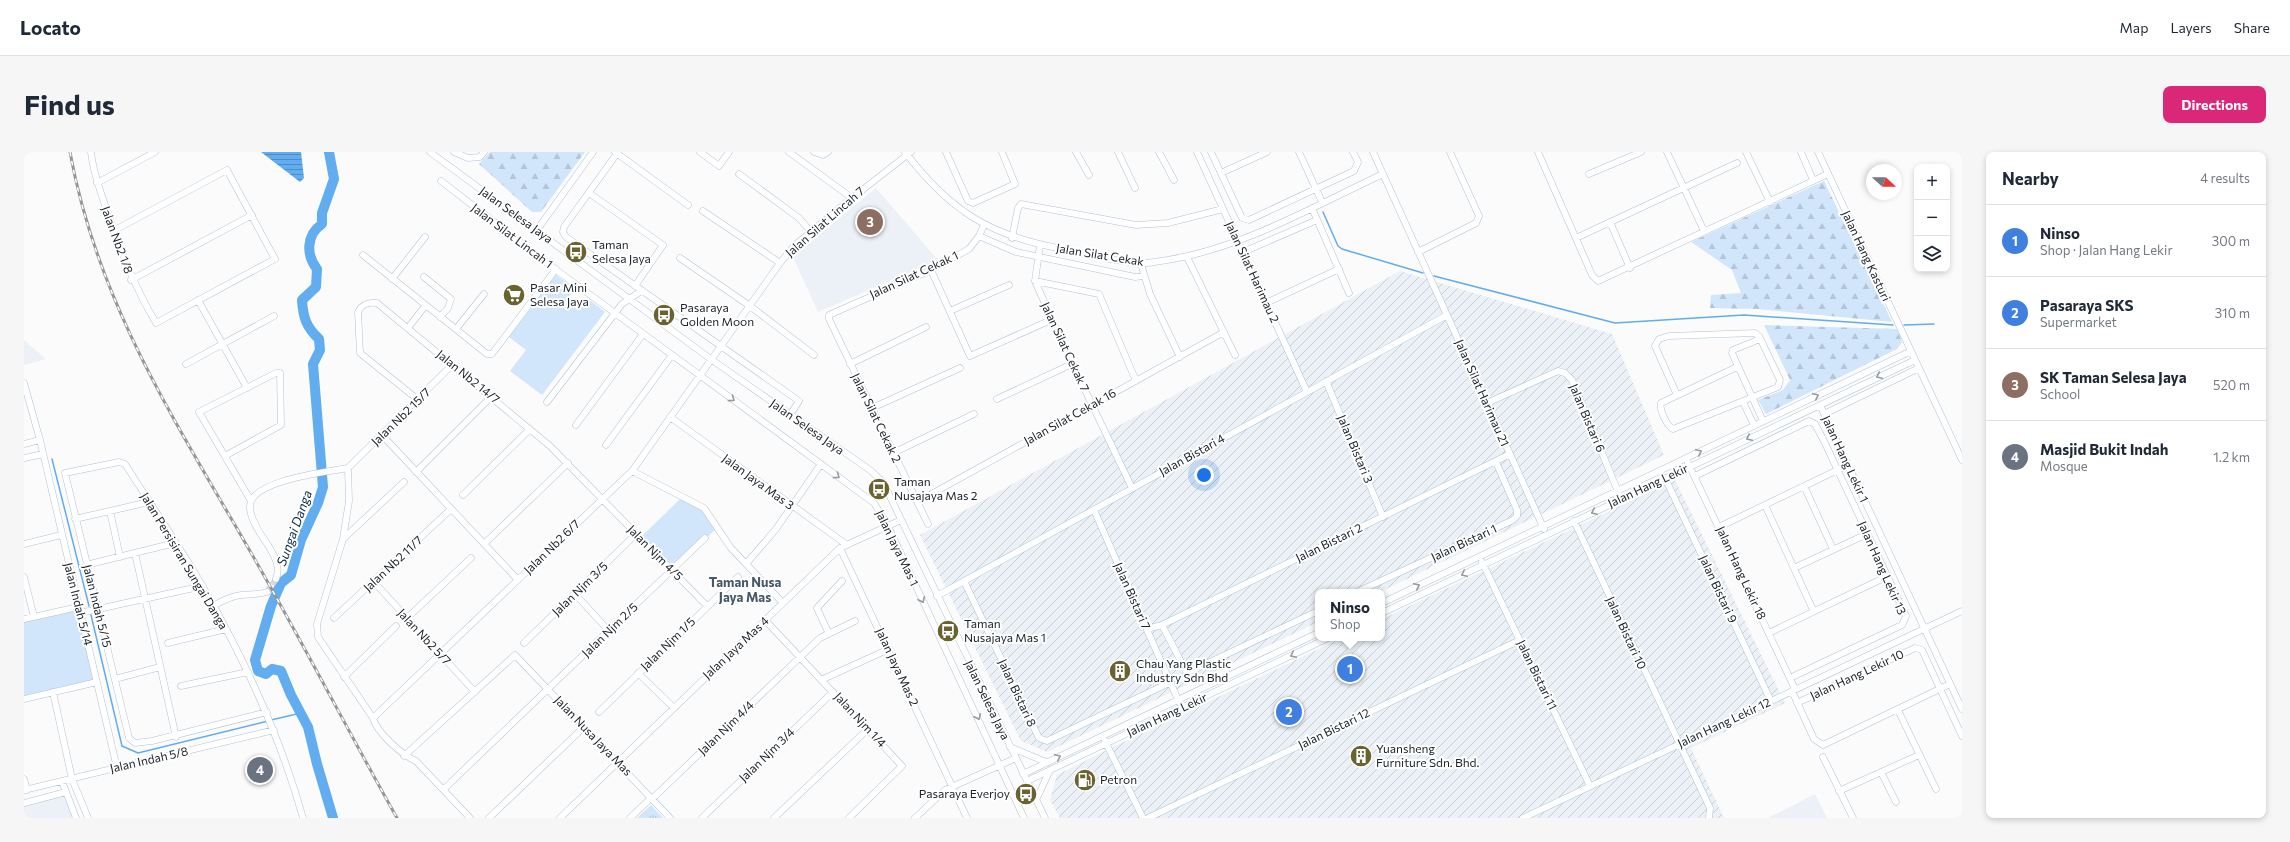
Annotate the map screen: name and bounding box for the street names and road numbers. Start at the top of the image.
street label: Jalan Selesa Jaya [477,183,556,246]
street label: Jalan Silat Lincah 7 [782,183,867,260]
street label: Jalan Silat Lincah 1 [469,200,556,271]
street label: Jalan Nb2 1/8 [98,204,137,276]
street label: Jalan Hang Kasturi [1839,208,1894,304]
street label: Jalan Silat Harimau 2 [1222,219,1283,325]
street label: Jalan Silat Cekak [1055,240,1146,269]
street label: Jalan Silat Cekak 1 [867,247,961,302]
street label: Jalan Silat Cekak 7 [1038,299,1093,394]
street label: Jalan Silat Harimau 21 [1452,337,1513,449]
street label: Jalan Nb2 14/7 [434,346,503,407]
street label: Jalan Silat Cekak 2 [848,371,905,465]
street label: Jalan Bistari 6 [1566,381,1609,454]
street label: Jalan Nb2 15/7 [368,385,433,449]
street label: Jalan Silat Cekak 16 [1021,385,1119,448]
street label: Jalan Selesa Jaya [767,395,847,458]
street label: Jalan Bistari 3 [1334,412,1377,485]
street label: Jalan Hang Lekir 1 [1819,413,1872,505]
street label: Jalan Bistari 4 [1156,430,1227,479]
street label: Jalan Jaya Mas 3 [720,451,797,513]
street label: Jalan Hang Lekir [1605,460,1690,511]
street label: Jalan Persisiran Sungai Danga [138,490,231,632]
street label: Jalan Jaya Mas 1 [872,507,922,588]
street label: Jalan Nb2 6/7 [521,516,583,577]
street label: Jalan Hang Lekir 13 [1855,519,1910,617]
street label: Jalan Bistari 2 [1293,520,1365,565]
street label: Jalan Bistari 1 [1428,521,1499,564]
street label: Jalan Njm 4/5 [624,522,686,584]
street label: Jalan Hang Lekir 18 [1713,524,1770,622]
street label: Jalan Nb2 11/7 [360,532,425,595]
street label: Jalan Bistari 9 [1696,552,1741,625]
street label: Jalan Njm 3/5 [549,558,611,619]
street label: Jalan Bistari 7 [1111,560,1154,632]
street label: Jalan Indah 5/14 [61,561,96,647]
street label: Jalan Indah 5/15 [80,563,115,649]
street label: Jalan Bistari 10 [1603,594,1650,672]
street label: Jalan Njm 2/5 [579,599,641,660]
street label: Jalan Nb2 5/7 [394,605,454,668]
street label: Jalan Jaya Mas 4 [699,613,772,682]
street label: Jalan Njm 1/5 [637,614,698,674]
street label: Jalan Jaya Mas 2 [873,625,922,709]
street label: Jalan Bistari 11 [1514,637,1561,712]
street label: Jalan Hang Lekir 10 [1807,646,1906,703]
street label: Jalan Bistari 8 [995,656,1040,729]
street label: Jalan Selesa Jaya [962,657,1013,742]
street label: Jalan Njm 1/4 [831,689,890,750]
street label: Jalan Hang Lekir [1124,689,1209,740]
street label: Jalan Nusa Jaya Mas [551,693,635,779]
street label: Jalan Hang Lekir 12 [1675,694,1773,751]
street label: Jalan Njm 4/4 [695,697,757,758]
street label: Jalan Bistari 12 [1296,705,1372,752]
street label: Jalan Njm 3/4 [736,724,798,785]
street label: Jalan Indah 5/8 [108,743,189,776]

